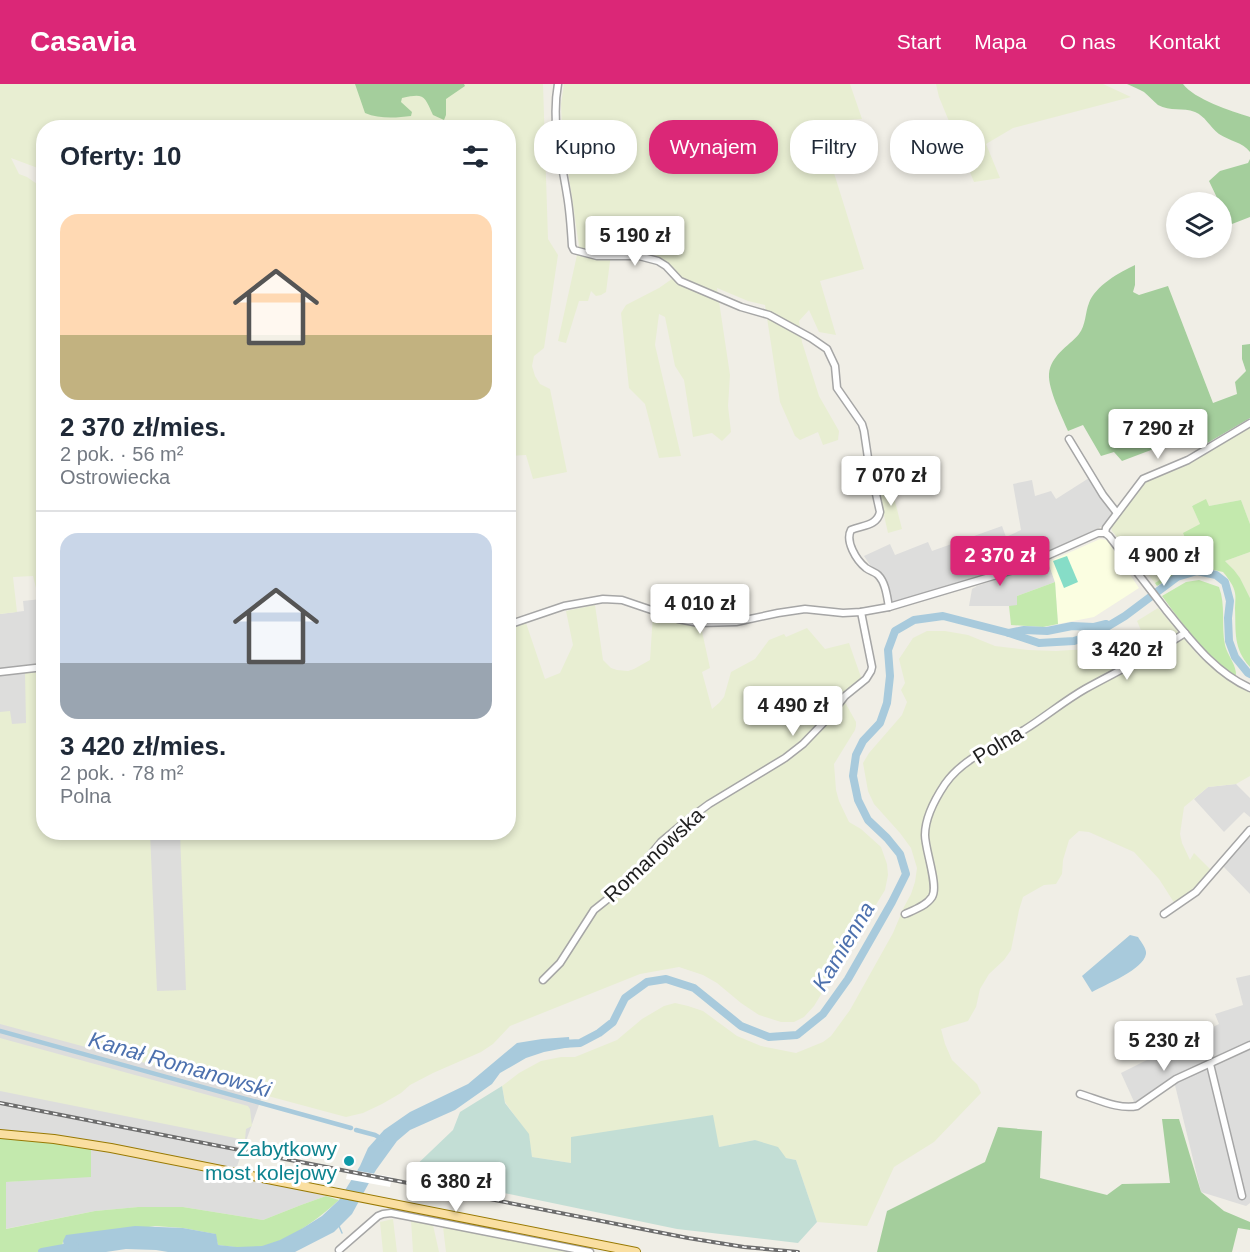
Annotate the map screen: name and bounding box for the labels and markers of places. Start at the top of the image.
pin: 5 190 zł [573,216,697,267]
pin: 7 290 zł [1096,409,1220,460]
pin: 7 070 zł [829,456,953,507]
pin: 2 370 zł [938,536,1062,587]
pin: 4 900 zł [1102,536,1226,587]
pin: 4 010 zł [638,584,762,635]
pin: 3 420 zł [1065,630,1189,681]
pin: 4 490 zł [731,686,855,737]
pin: 5 230 zł [1102,1021,1226,1072]
place label: Zabytkowy most kolejowy [205,1137,337,1184]
marker: Zabytkowy most kolejowy [342,1154,356,1168]
pin: 6 380 zł [394,1162,518,1213]

